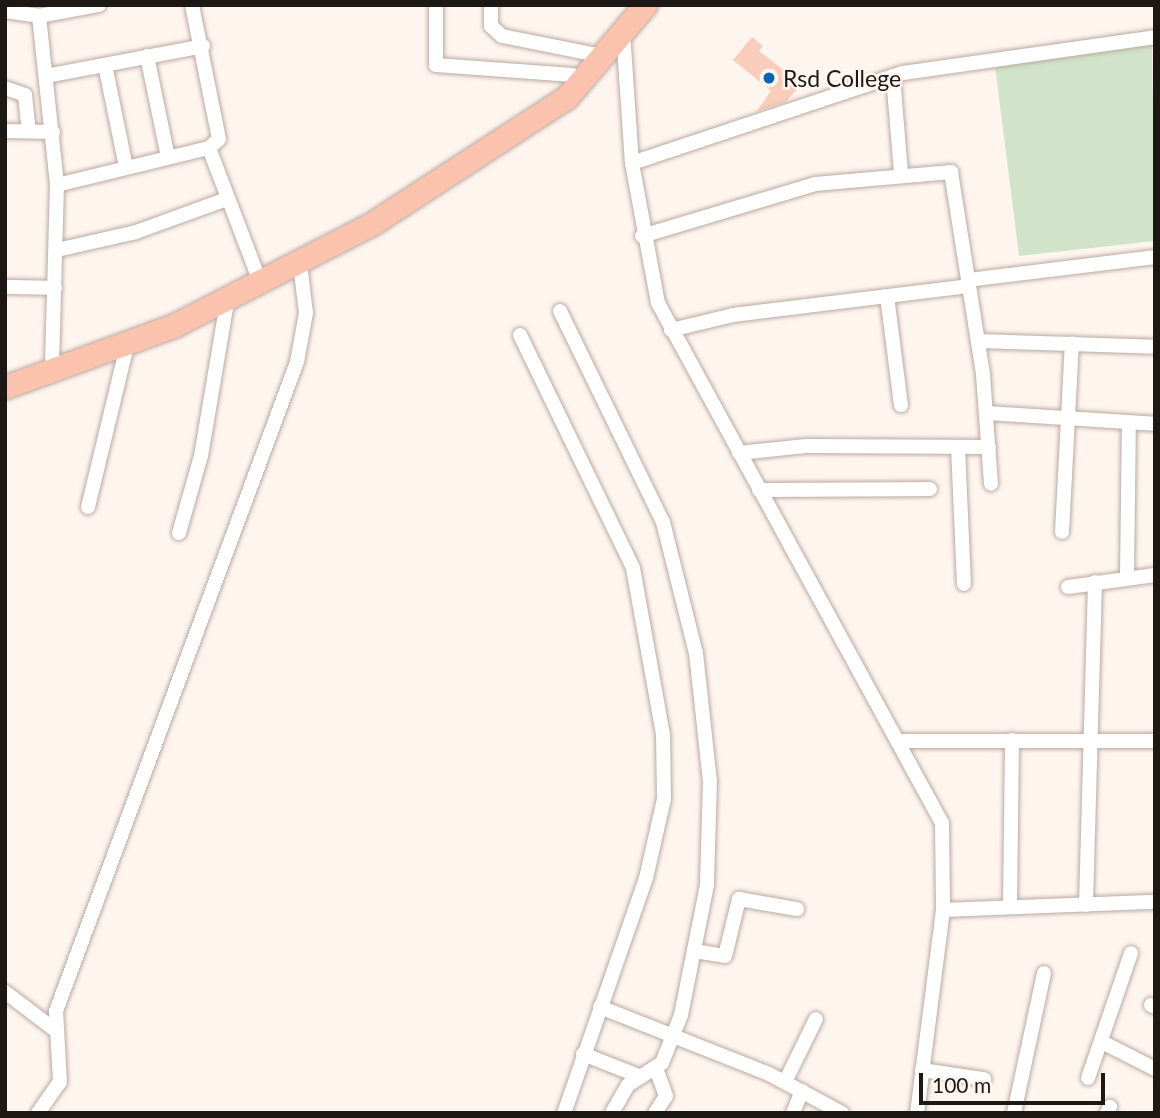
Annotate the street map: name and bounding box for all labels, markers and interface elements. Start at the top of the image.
place label: Rsd College [783,64,901,92]
marker: Rsd College [761,70,777,86]
scale bar [922,1058,1108,1102]
text: 100 m [932,1072,991,1097]

